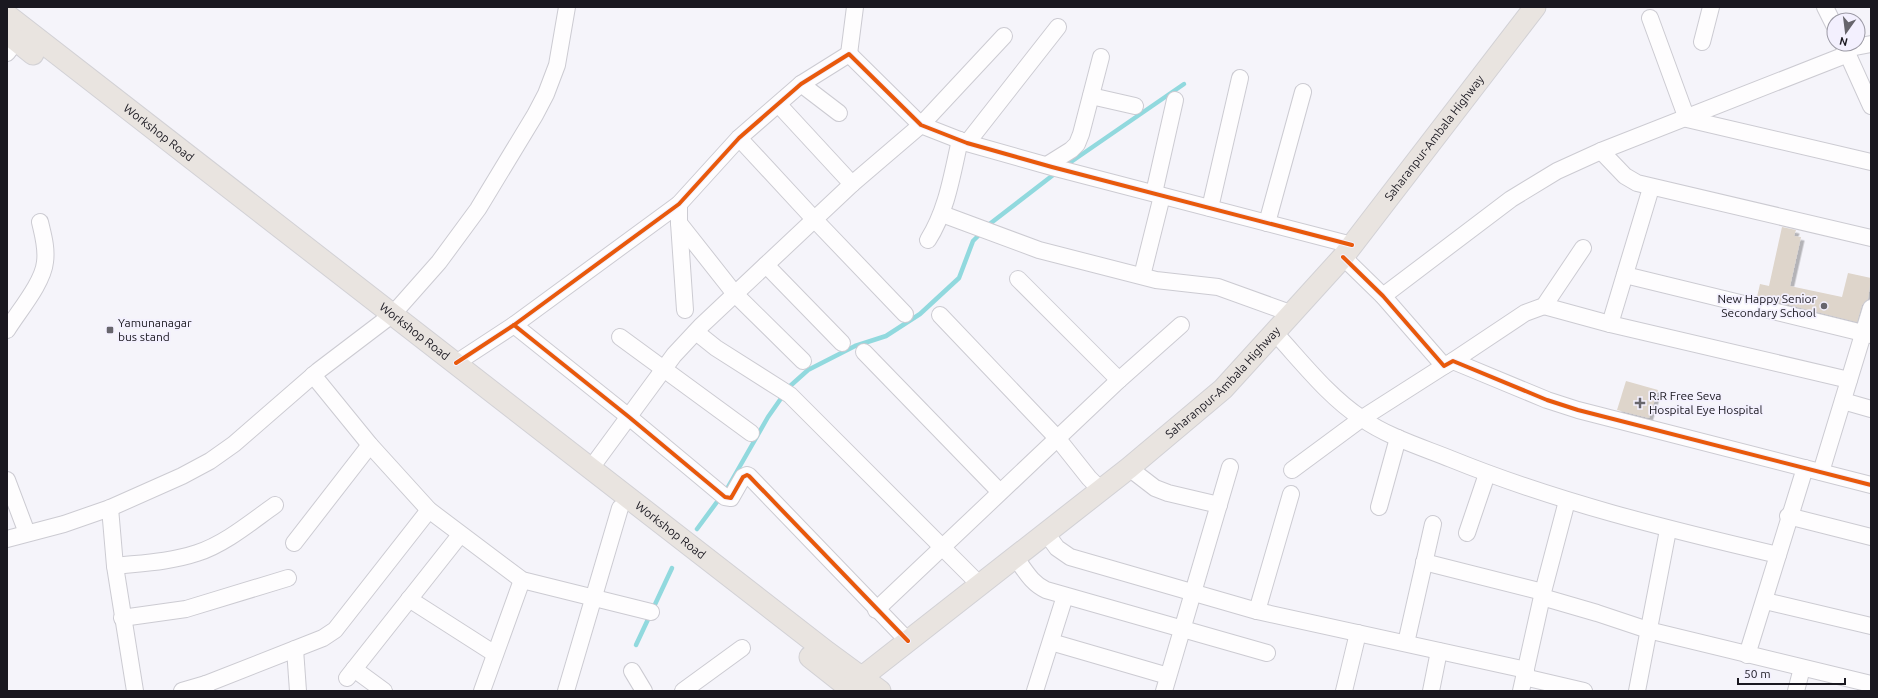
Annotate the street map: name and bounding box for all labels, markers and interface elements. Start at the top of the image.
north arrow [1826,12,1866,52]
text: N [1838,35,1849,49]
street label: Saharanpur-Ambala Highway [1382,72,1486,203]
street label: Workshop Road [121,101,197,164]
place label: New Happy Senior Secondary School [1717,292,1816,319]
street label: Workshop Road [377,300,452,362]
marker: New Happy Senior Secondary School [1819,301,1829,311]
place label: Yamunanagar bus stand [118,316,192,343]
street label: Saharanpur-Ambala Highway [1163,324,1282,441]
marker: Yamunanagar bus stand [105,325,115,335]
place label: R.R Free Seva Hospital Eye Hospital [1649,389,1763,416]
marker: R.R Free Seva Hospital Eye Hospital [1634,397,1646,409]
street label: Workshop Road [633,499,708,561]
scale bar [1738,660,1845,686]
text: 50 m [1744,667,1771,680]

